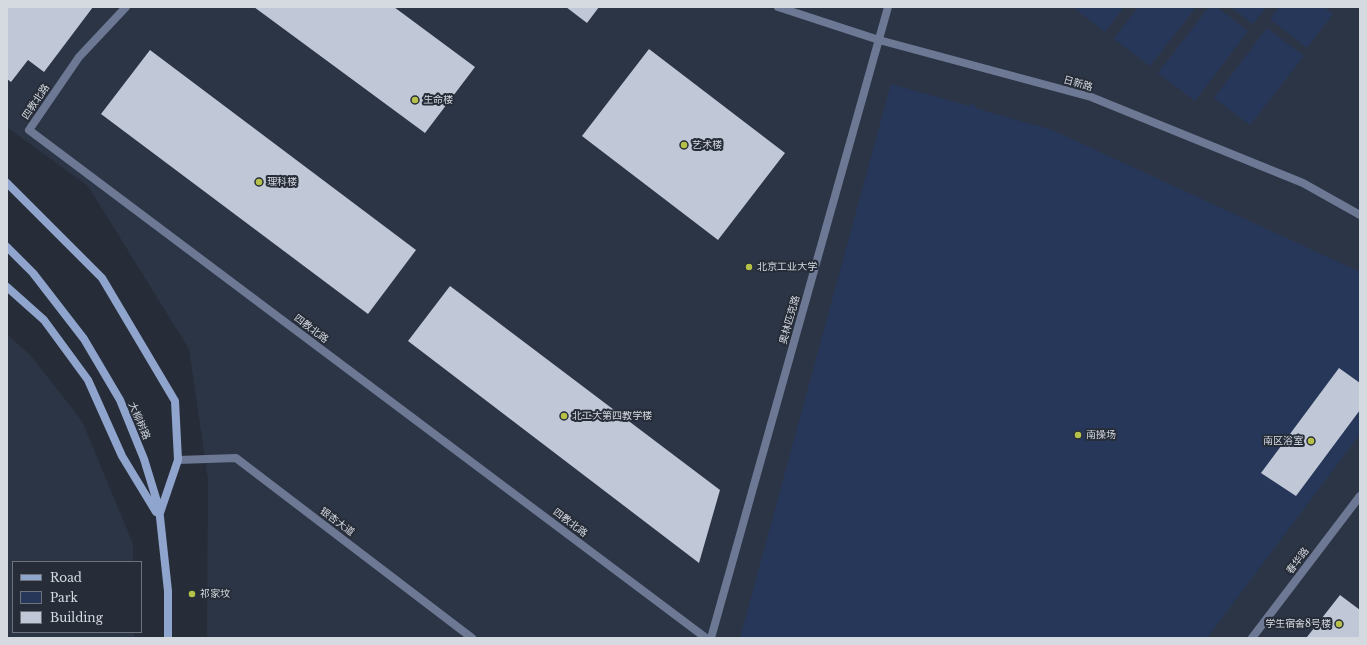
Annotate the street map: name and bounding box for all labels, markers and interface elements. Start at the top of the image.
street label: 日新路 [1062,74,1094,94]
street label: 四教北路 [20,82,52,122]
place label: 生命楼 [423,94,453,106]
marker: 生命楼 [410,95,420,105]
place label: 艺术楼 [692,139,722,151]
marker: 艺术楼 [679,140,689,150]
place label: 理科楼 [267,176,297,188]
marker: 理科楼 [254,177,264,187]
place label: 北京工业大学 [757,261,817,273]
marker: 北京工业大学 [744,262,754,272]
street label: 奥林匹克路 [777,294,803,346]
street label: 四教北路 [291,312,331,346]
street label: 大柳树路 [126,400,152,442]
place label: 北工大第四教学楼 [572,410,652,422]
marker: 北工大第四教学楼 [559,411,569,421]
place label: 南操场 [1086,429,1116,441]
marker: 南操场 [1073,430,1083,440]
place label: 南区浴室 [1263,435,1303,447]
marker: 南区浴室 [1306,436,1316,446]
street label: 银杏大道 [317,505,357,539]
street label: 四教北路 [550,506,590,540]
street label: 春华路 [1284,545,1312,577]
legend [12,561,142,633]
text: Road [50,570,82,585]
place label: 祁家坟 [200,588,230,600]
marker: 祁家坟 [187,589,197,599]
text: Park [50,590,78,605]
text: Building [50,610,103,625]
place label: 学生宿舍8号楼 [1265,618,1331,630]
marker: 学生宿舍8号楼 [1334,619,1344,629]

